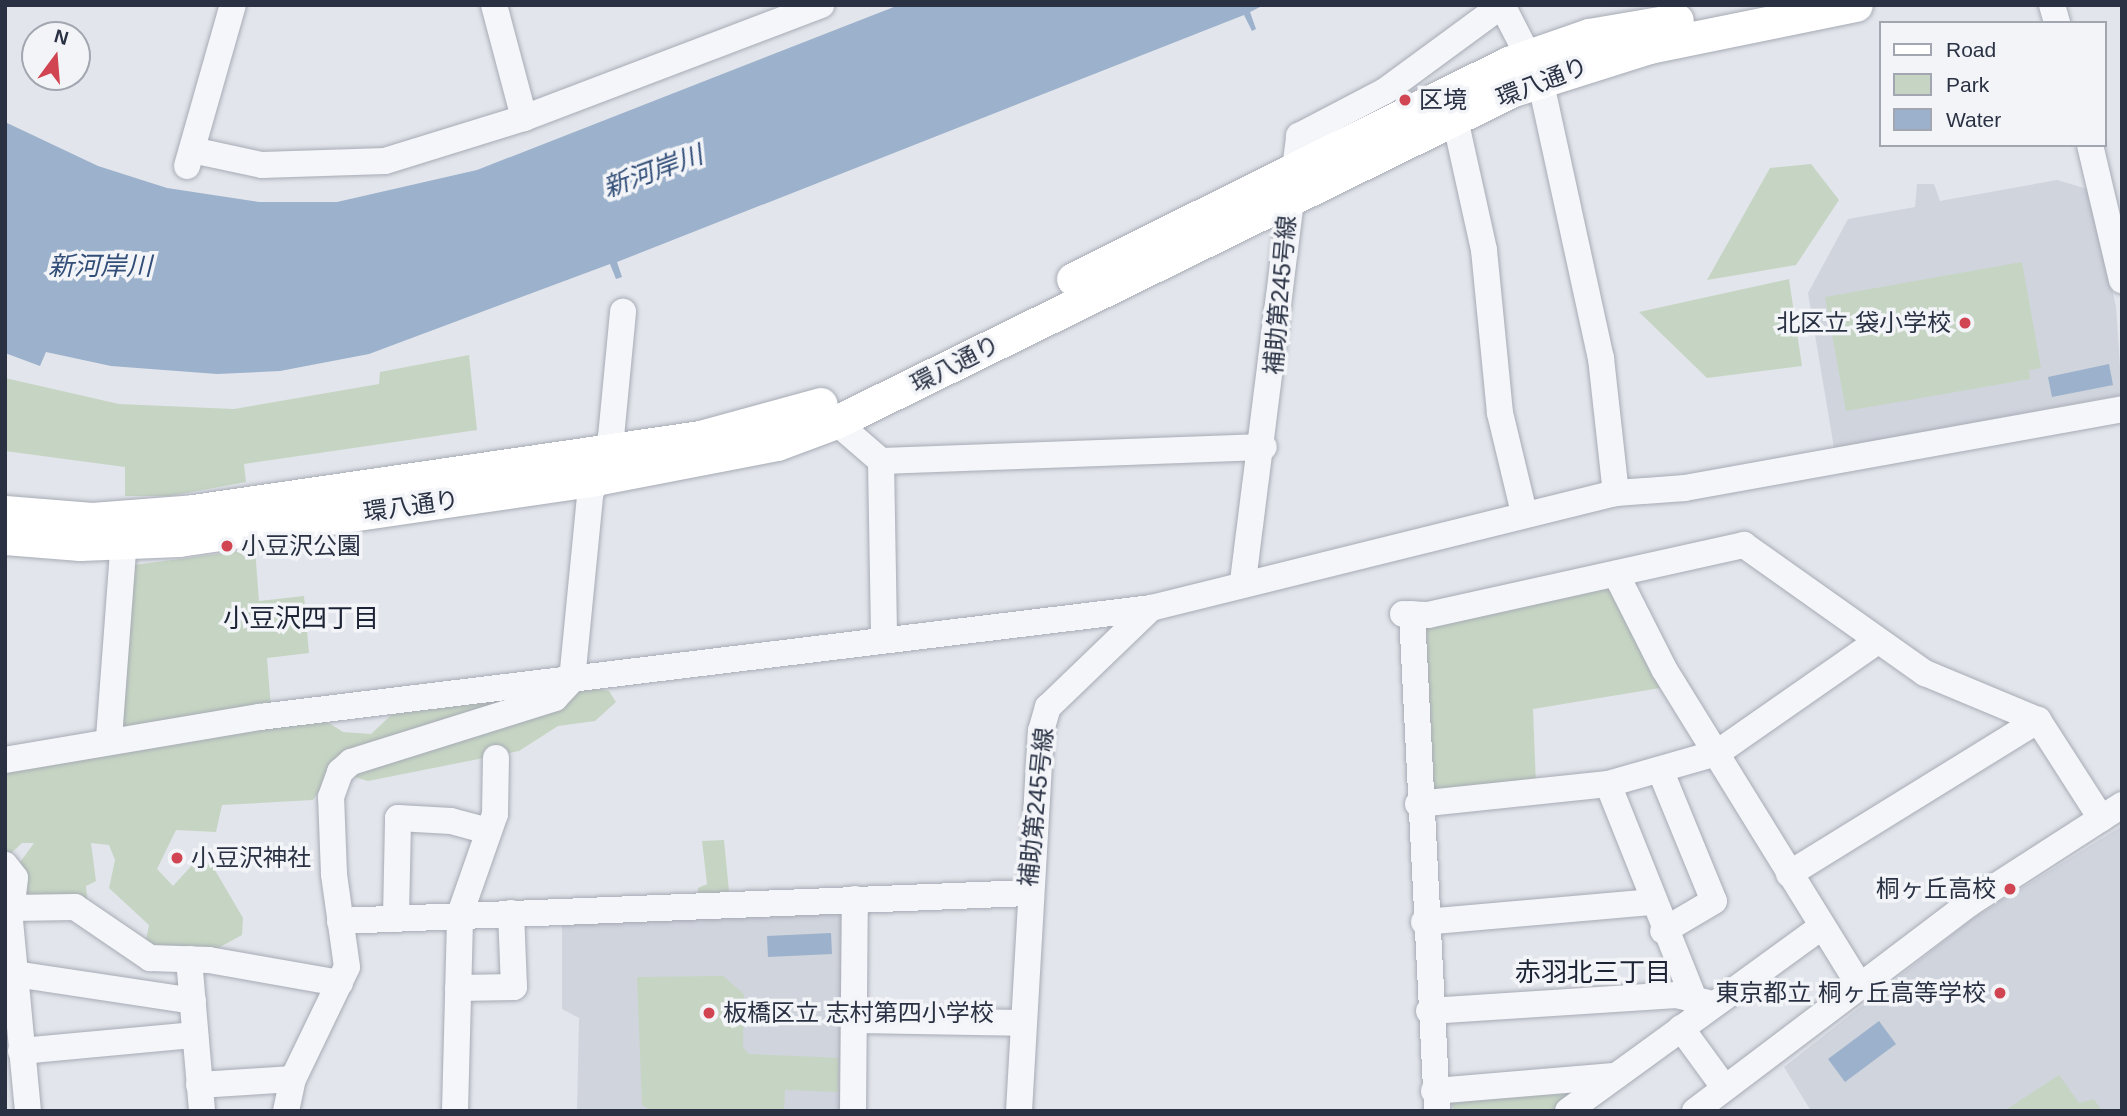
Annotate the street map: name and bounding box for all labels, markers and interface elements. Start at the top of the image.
north arrow [21,21,91,91]
legend [1878,21,2106,147]
text: N [52,25,71,49]
text: Road [1946,38,1996,61]
street label: 環八通り [1492,51,1592,113]
text: Park [1946,73,1989,96]
place label: 区境 [1419,86,1467,114]
marker: 区境 [1397,92,1413,108]
text: Water [1946,108,2001,131]
water label: 新河岸川 [599,140,707,204]
street label: 補助第245号線 [1259,214,1301,376]
water label: 新河岸川 [48,251,152,283]
place label: 北区立 袋小学校 [1776,309,1951,337]
marker: 北区立 袋小学校 [1957,315,1973,331]
street label: 環八通り [906,329,1004,399]
street label: 環八通り [361,485,461,527]
place label: 小豆沢公園 [241,532,361,560]
marker: 小豆沢公園 [219,538,235,554]
district label: 小豆沢四丁目 [223,603,379,635]
street label: 補助第245号線 [1013,726,1059,888]
place label: 小豆沢神社 [191,844,311,872]
marker: 小豆沢神社 [169,850,185,866]
place label: 桐ヶ丘高校 [1876,875,1996,903]
marker: 桐ヶ丘高校 [2002,881,2018,897]
district label: 赤羽北三丁目 [1515,957,1671,989]
place label: 東京都立 桐ヶ丘高等学校 [1715,979,1986,1007]
marker: 東京都立 桐ヶ丘高等学校 [1992,985,2008,1001]
place label: 板橋区立 志村第四小学校 [723,999,994,1027]
marker: 板橋区立 志村第四小学校 [701,1005,717,1021]

